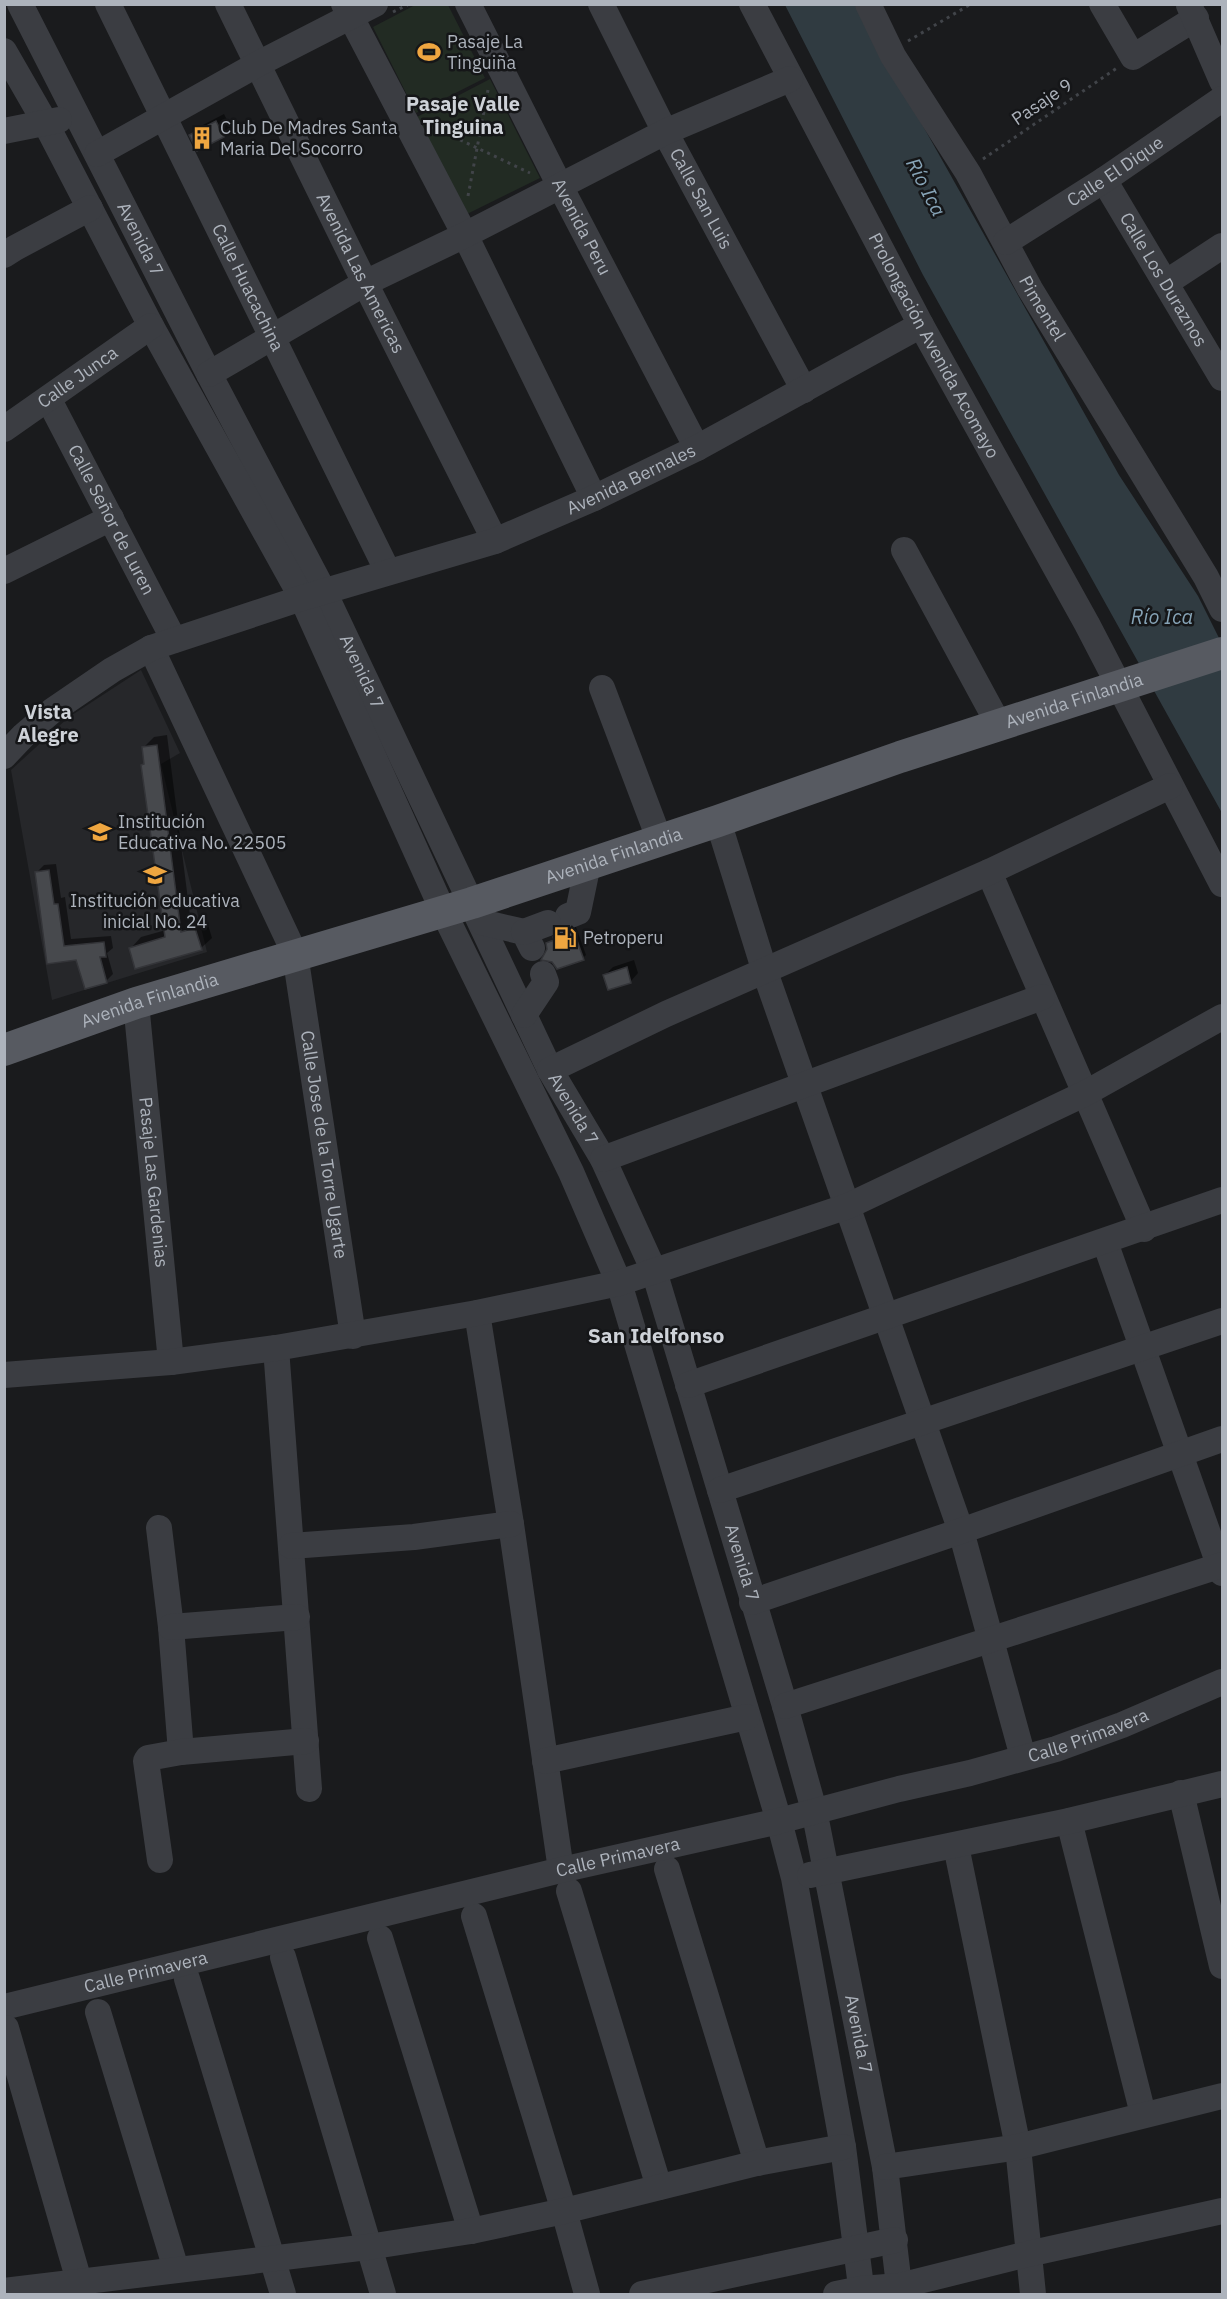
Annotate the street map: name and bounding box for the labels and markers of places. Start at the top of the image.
place label: Pasaje La Tinguiña [447,30,523,74]
sports icon: Pasaje La Tinguiña [416,39,442,65]
place label: Club De Madres Santa Maria Del Socorro [220,116,398,160]
building icon: Club De Madres Santa Maria Del Socorro [189,125,215,151]
place label: Institución Educativa No. 22505 [118,810,287,854]
school or university icon: Institución Educativa No. 22505 [87,819,113,845]
school or university icon: Institución educativa inicial No. 24 [142,862,168,888]
place label: Institución educativa inicial No. 24 [70,889,240,933]
fuel station icon: Petroperu [552,925,578,951]
place label: Petroperu [583,926,664,949]

